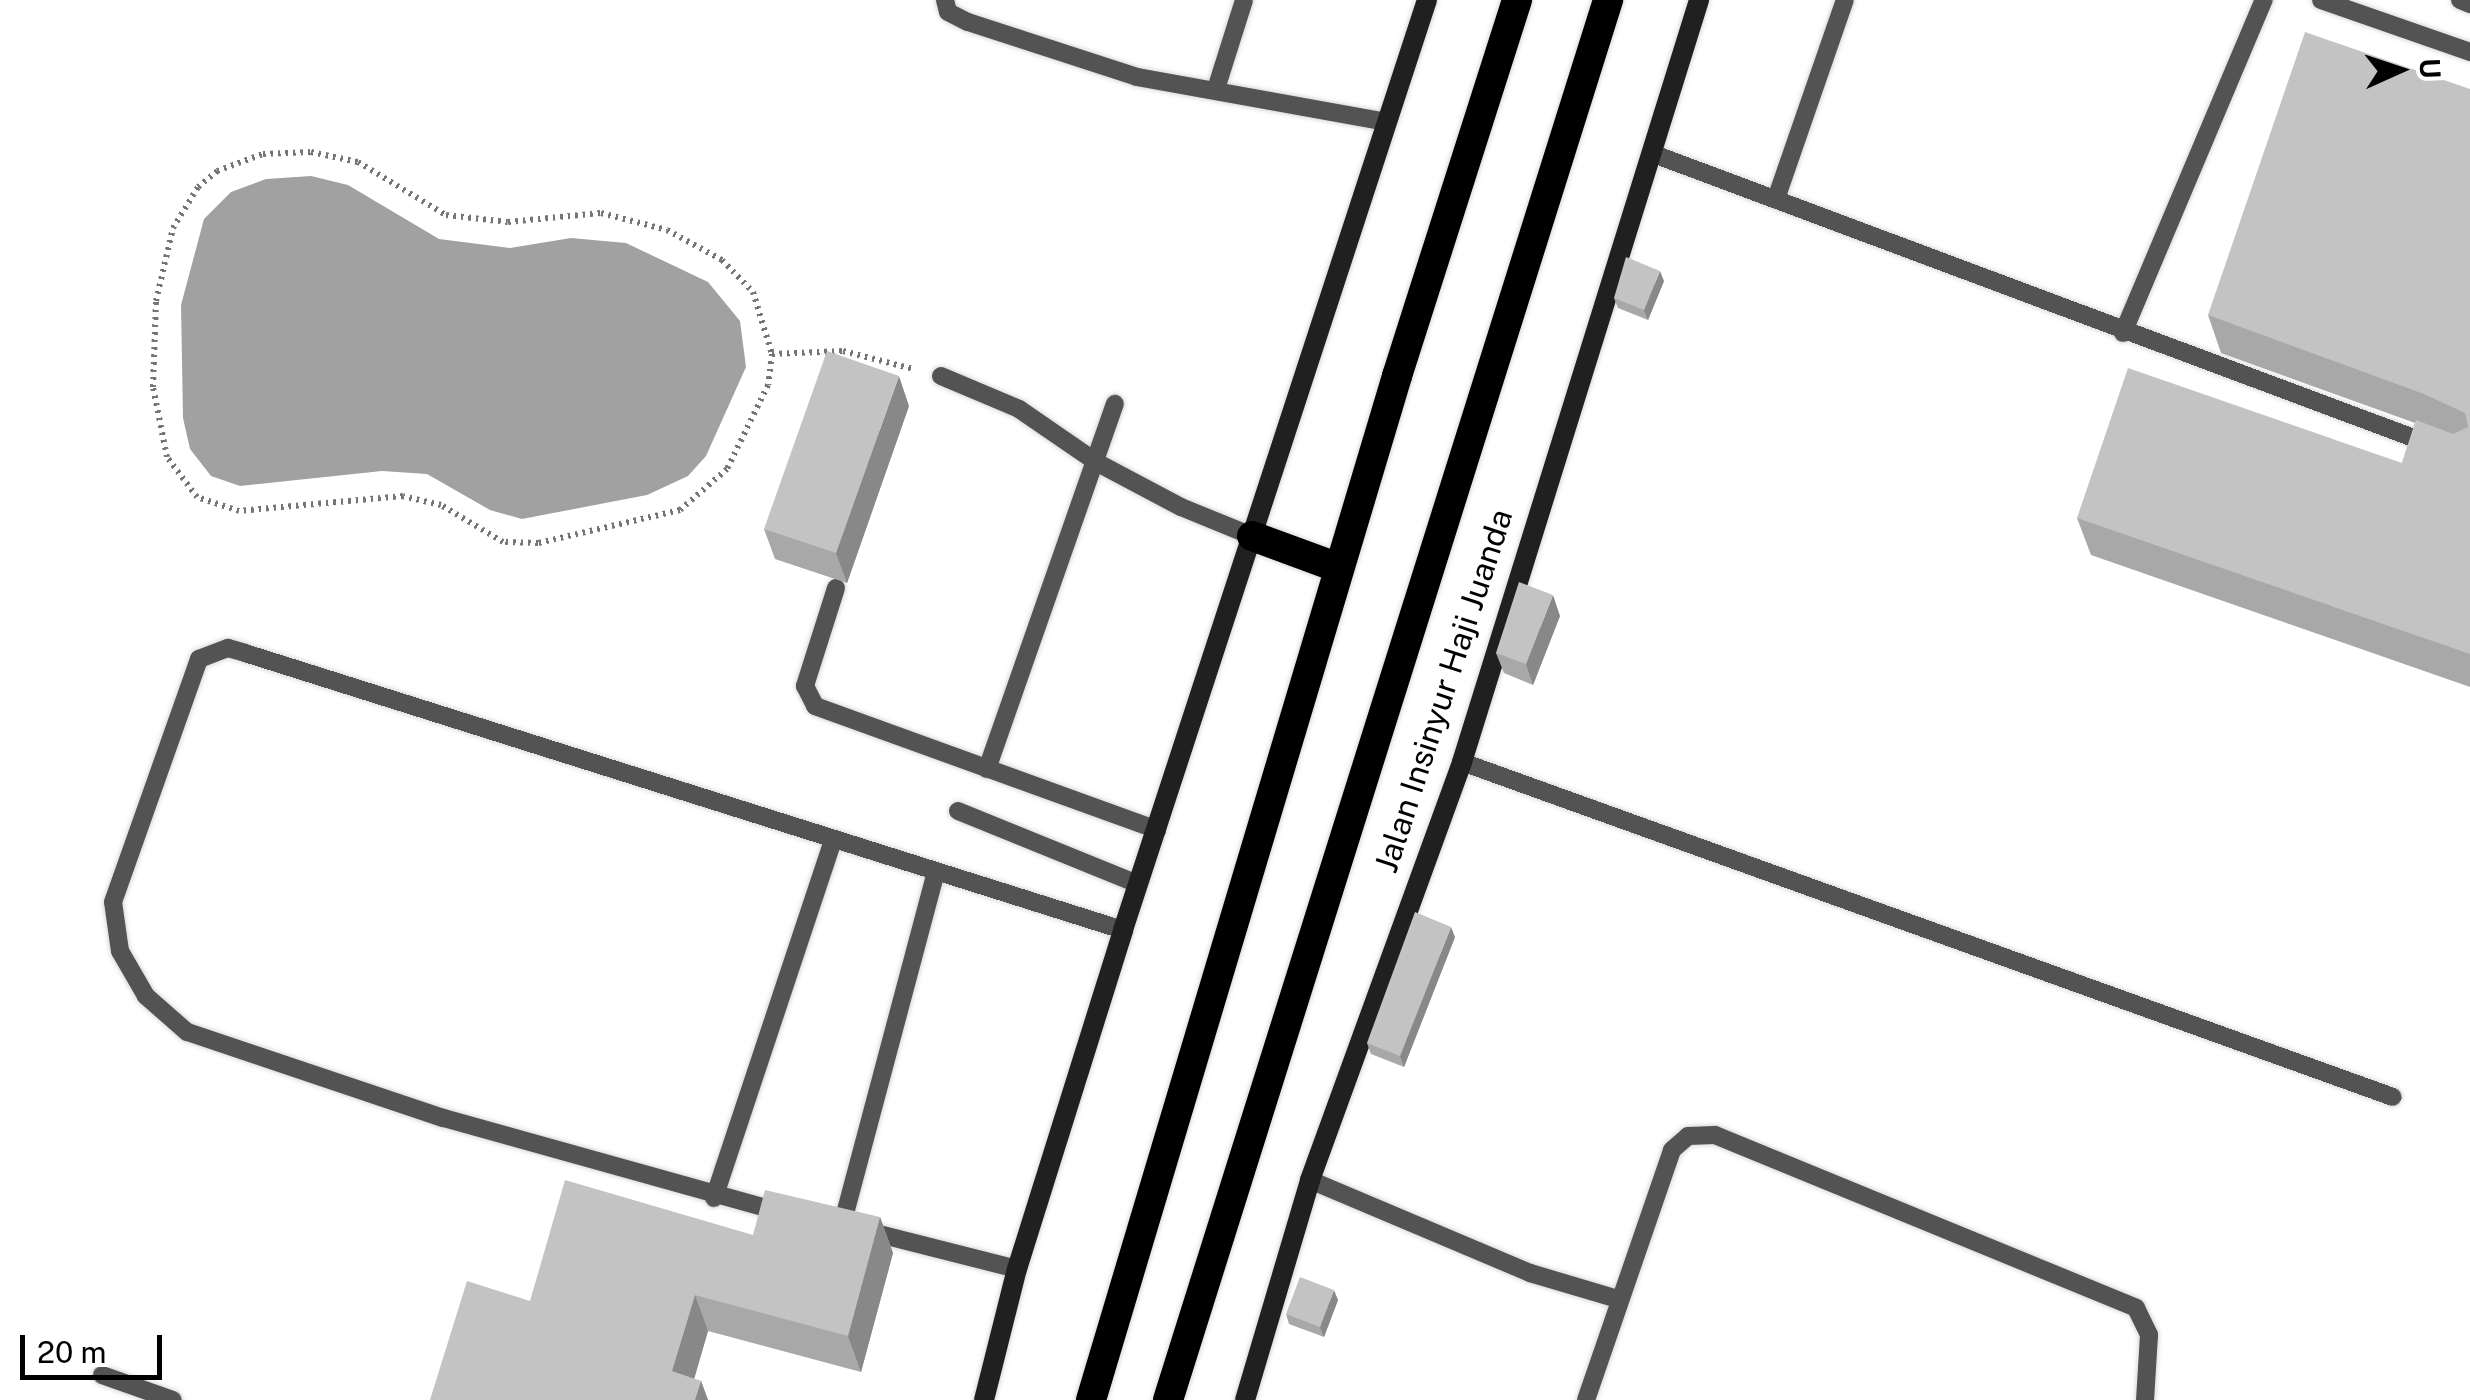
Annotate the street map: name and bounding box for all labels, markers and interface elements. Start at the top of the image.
north arrow [2350,20,2450,120]
text: U [2413,57,2447,79]
street label: Jalan Insinyur Haji Juanda [1367,504,1521,878]
scale bar [25,1315,168,1377]
text: 20 m [37,1334,106,1370]

